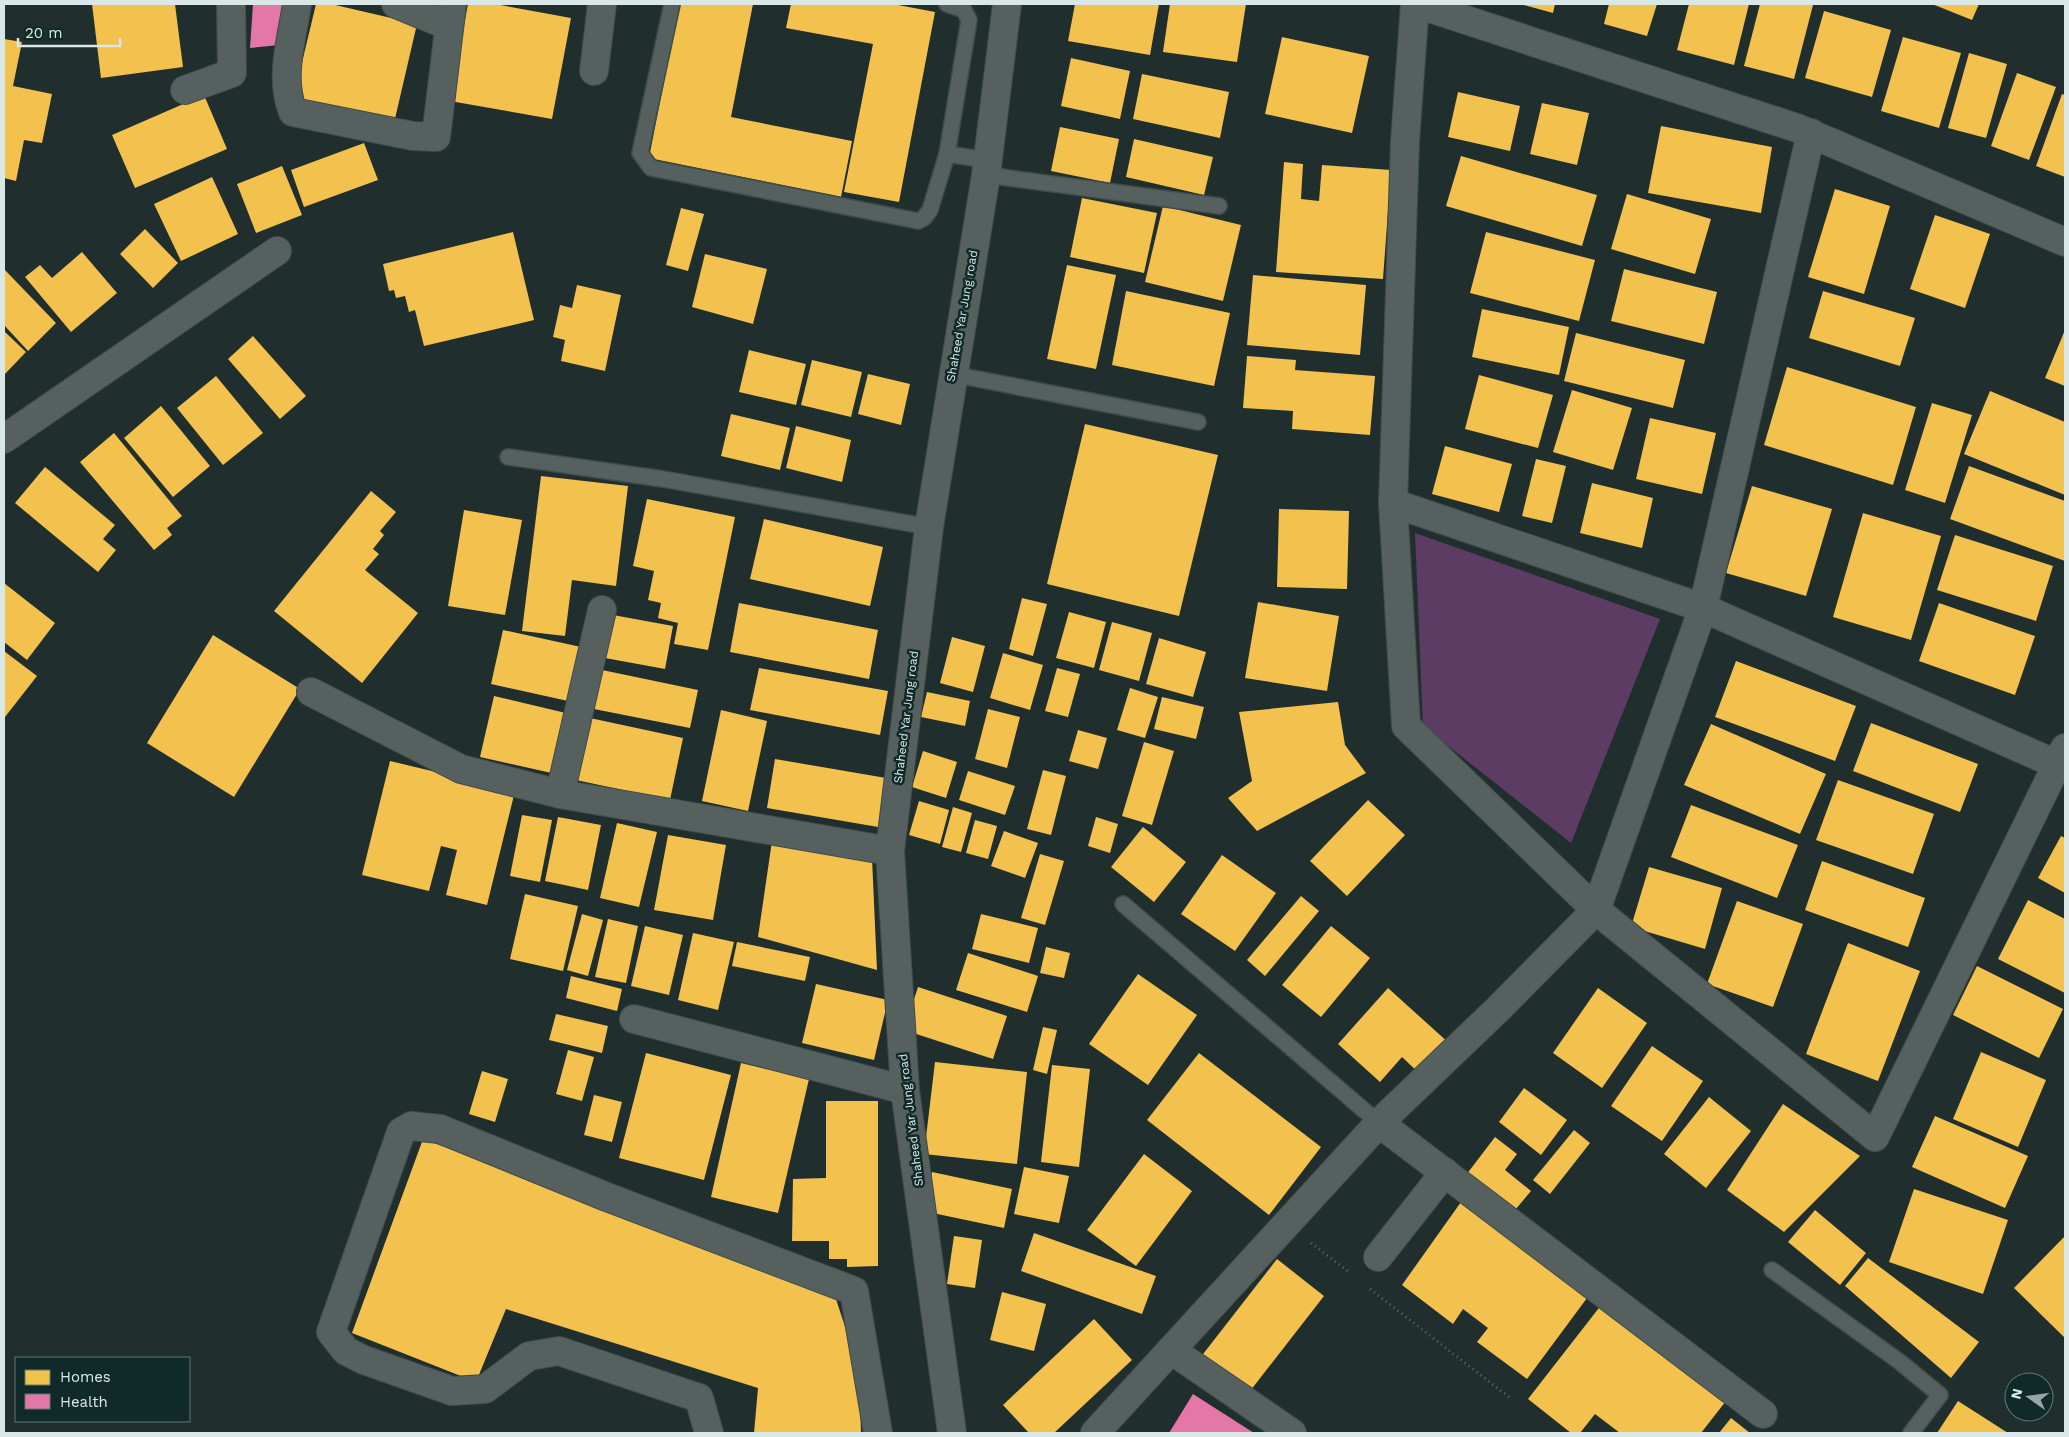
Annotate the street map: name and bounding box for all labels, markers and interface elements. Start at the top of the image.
scale bar [18,15,120,47]
text: 20 m [25,24,63,42]
street label: Shaheed Yar Jung road [944,249,980,383]
street label: Shaheed Yar Jung road [891,650,921,784]
street label: Shaheed Yar Jung road [896,1053,926,1187]
legend [15,1357,190,1422]
text: Homes [60,1368,111,1386]
north arrow [2004,1372,2054,1422]
text: N [2007,1387,2025,1401]
text: Health [60,1393,108,1411]

